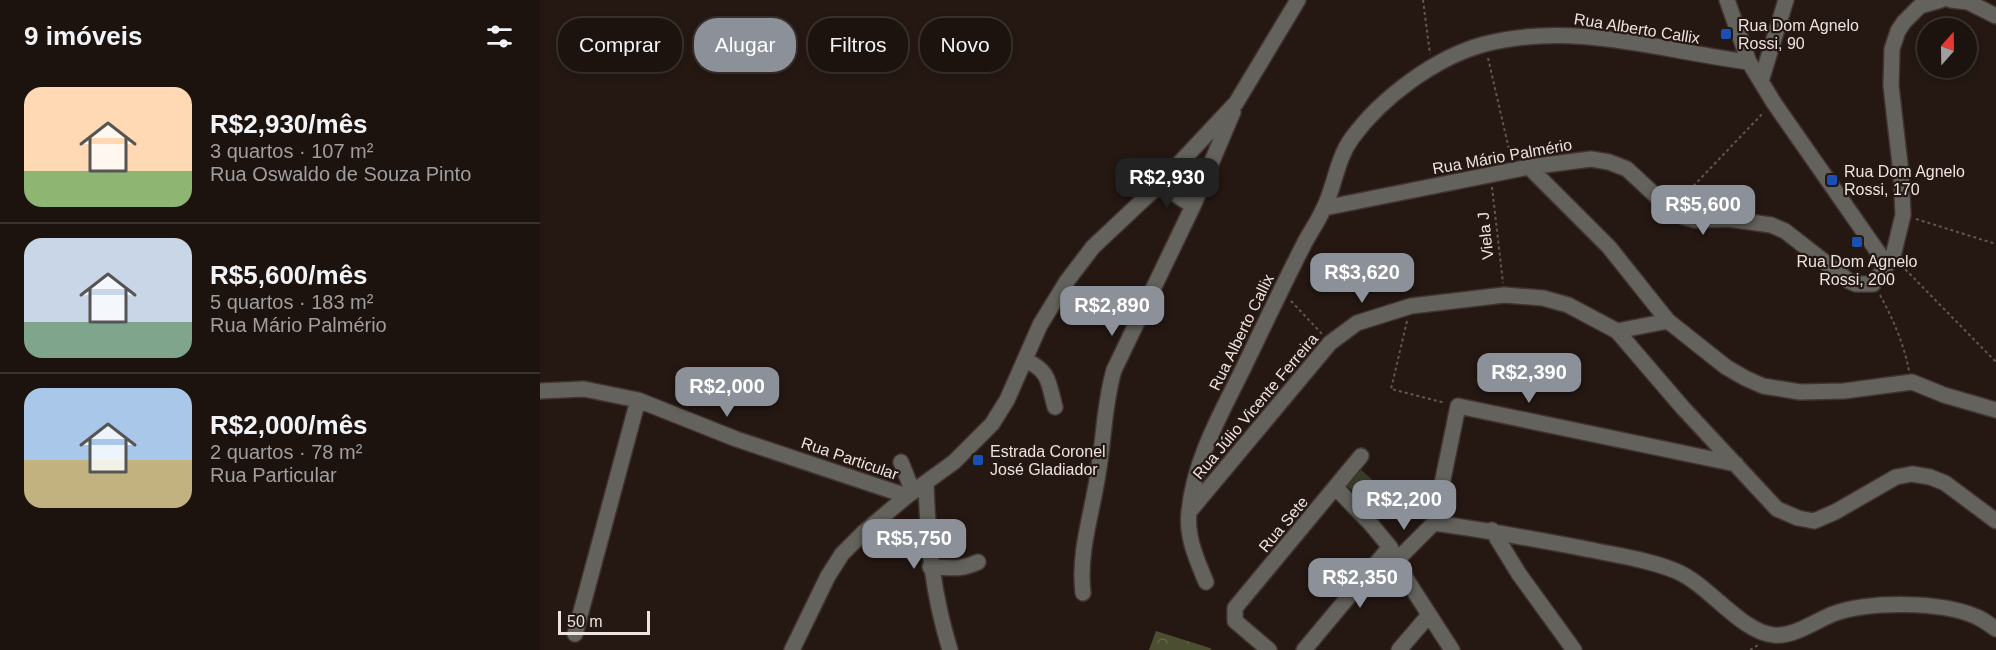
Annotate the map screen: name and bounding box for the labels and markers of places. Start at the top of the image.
place label: Rua Dom Agnelo Rossi, 90 [1738,17,1859,52]
marker: Rua Dom Agnelo Rossi, 90 [1719,27,1733,41]
pin: R$2,930 [1112,158,1222,209]
place label: Rua Dom Agnelo Rossi, 170 [1844,163,1965,198]
marker: Rua Dom Agnelo Rossi, 170 [1825,173,1839,187]
pin: R$5,600 [1648,185,1758,236]
marker: Rua Dom Agnelo Rossi, 200 [1850,235,1864,249]
pin: R$3,620 [1307,253,1417,304]
place label: Rua Dom Agnelo Rossi, 200 [1797,253,1918,288]
pin: R$2,890 [1057,286,1167,337]
pin: R$2,390 [1474,353,1584,404]
pin: R$2,000 [672,367,782,418]
place label: Estrada Coronel José Gladiador [990,443,1106,478]
marker: Estrada Coronel José Gladiador [971,453,985,467]
pin: R$2,200 [1349,480,1459,531]
pin: R$5,750 [859,519,969,570]
pin: R$2,350 [1305,558,1415,609]

